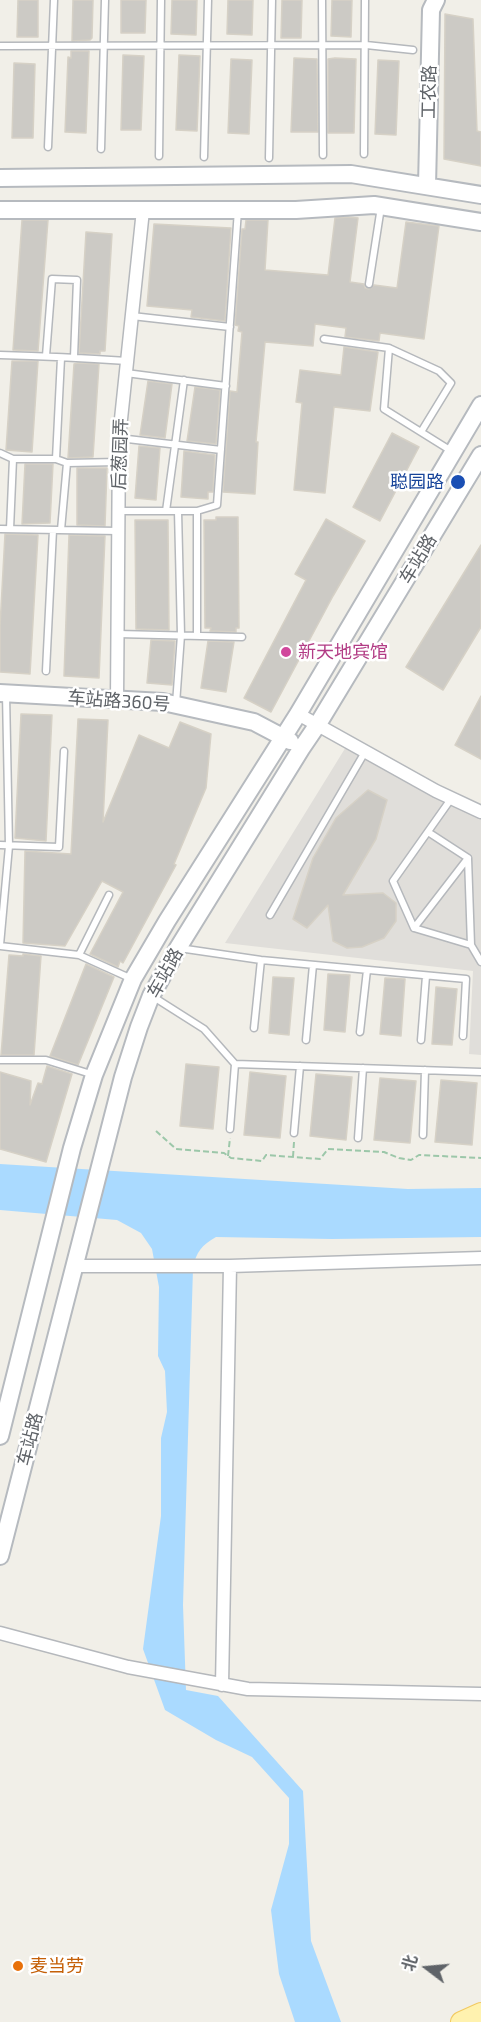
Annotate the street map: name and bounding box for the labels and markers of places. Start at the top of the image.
place label: 聪园路 [390,471,444,493]
marker: 聪园路 [449,473,467,491]
place label: 新天地宾馆 [298,641,388,663]
marker: 新天地宾馆 [279,645,293,659]
place label: 麦当劳 [30,1955,84,1977]
marker: 麦当劳 [11,1959,25,1973]

